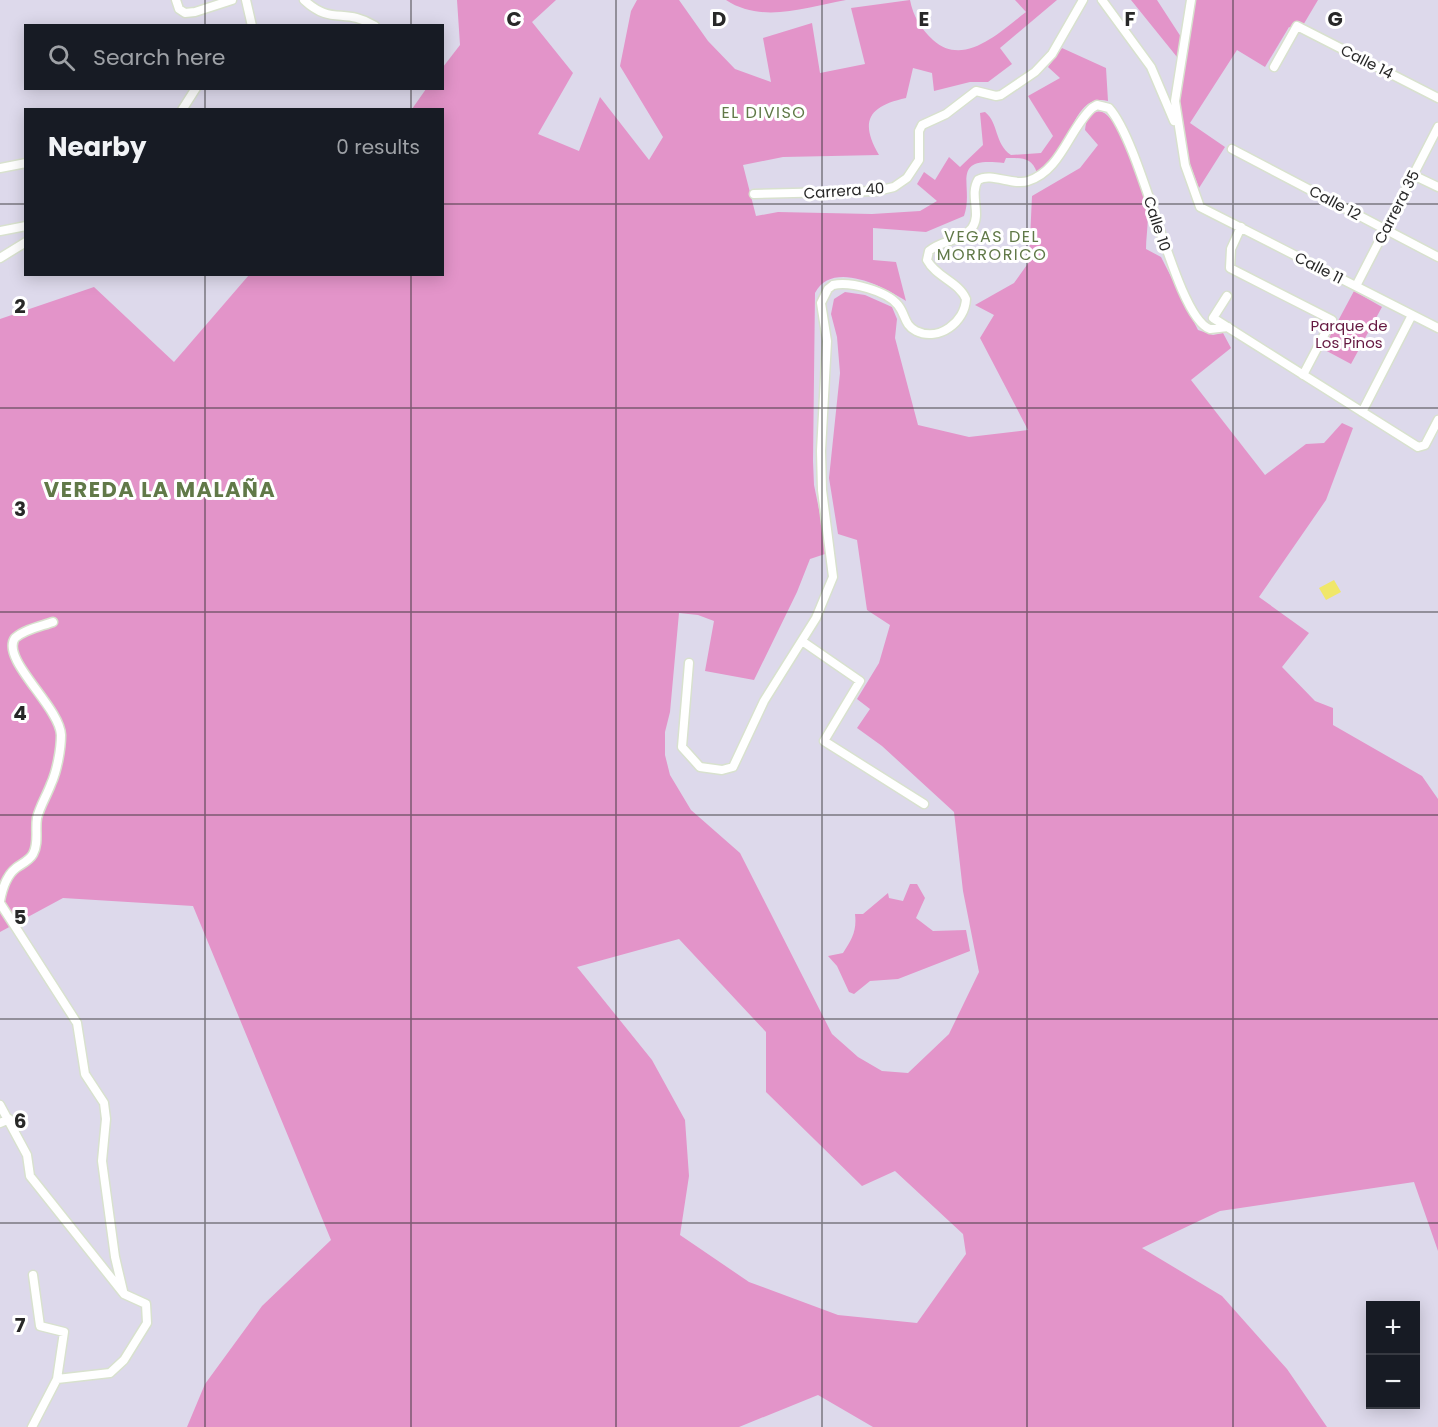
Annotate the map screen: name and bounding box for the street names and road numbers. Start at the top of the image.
street label: Calle 14 [1337,39,1397,84]
street label: Carrera 35 [1369,166,1424,247]
street label: Carrera 40 [803,177,885,204]
street label: Calle 12 [1306,180,1365,225]
street label: Calle 10 [1139,194,1176,254]
street label: Calle 11 [1291,246,1347,289]

